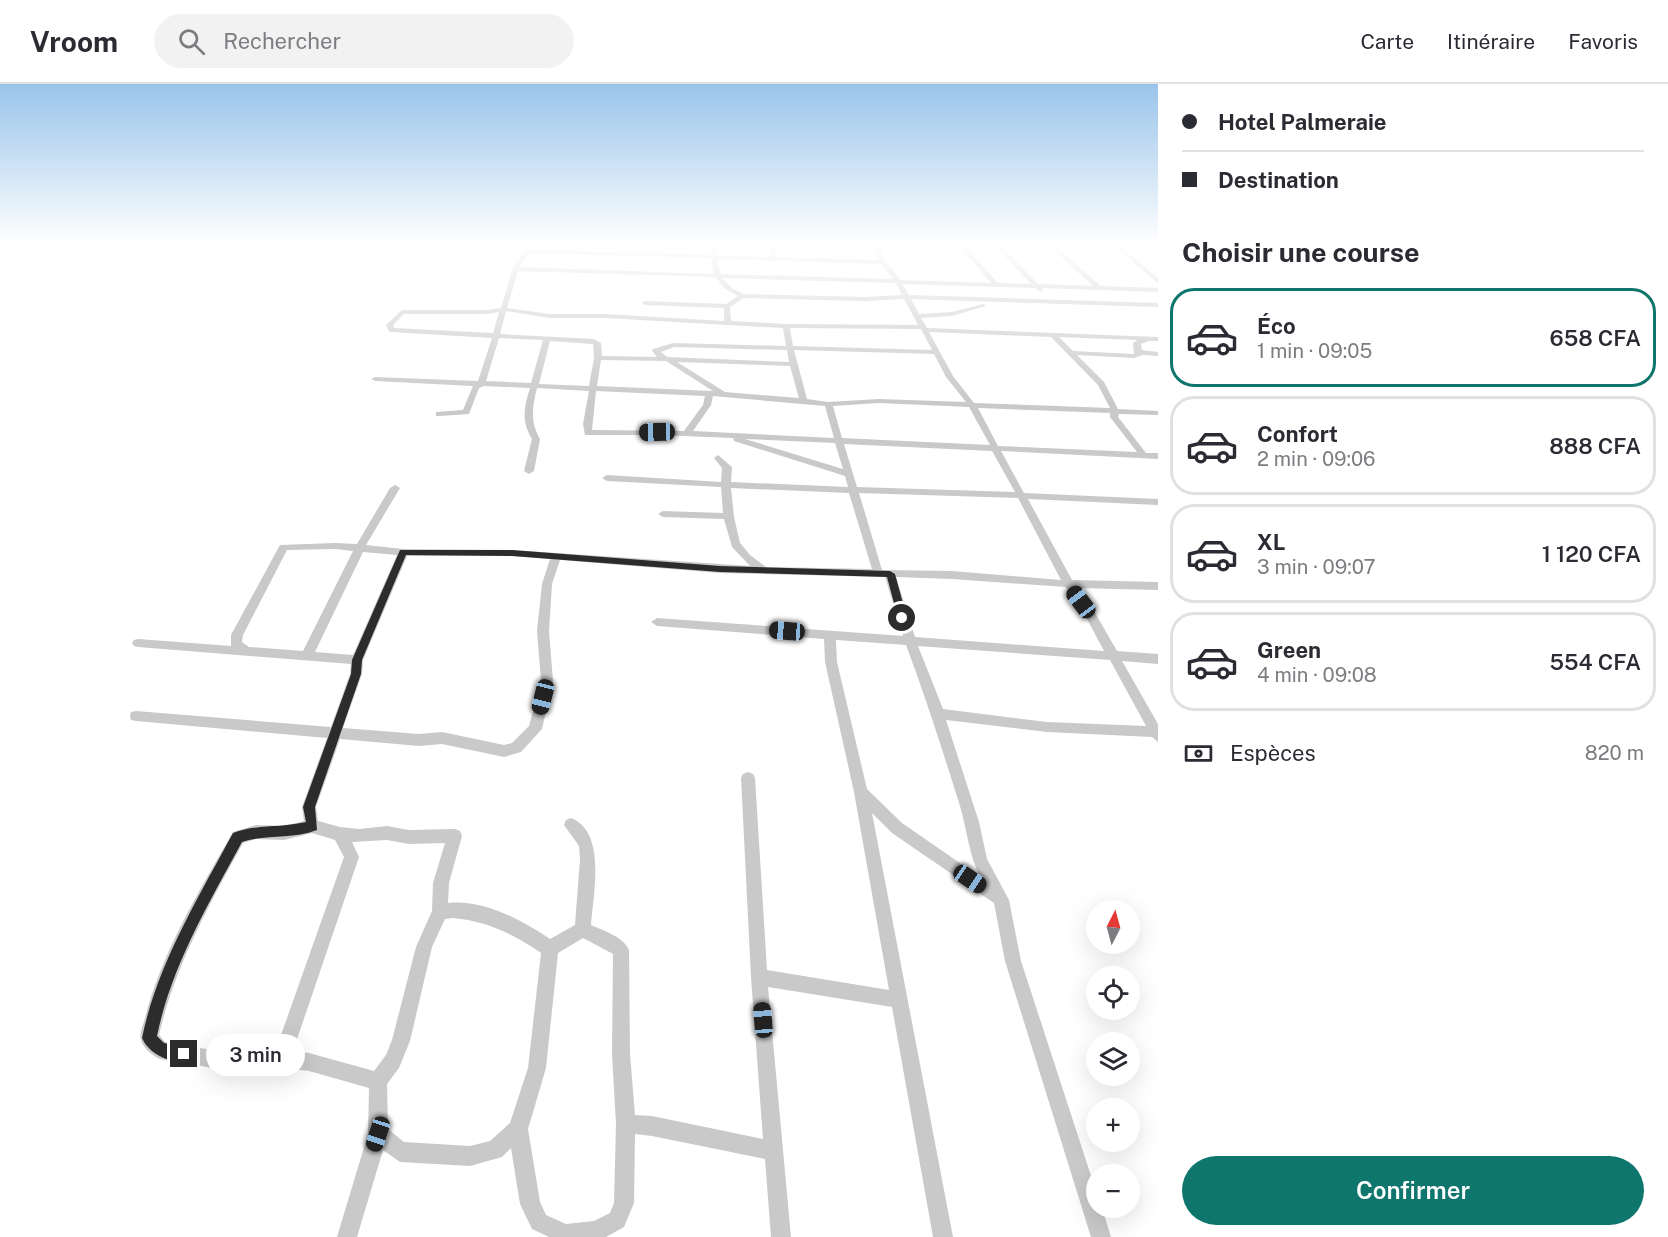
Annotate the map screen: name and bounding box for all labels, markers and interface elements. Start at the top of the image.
search box [154,14,574,68]
text: Vroom [30,25,118,58]
icon: search [175,25,208,58]
text: Rechercher [223,28,341,54]
text: Carte [1360,29,1414,54]
text: Itinéraire [1447,29,1535,54]
text: Favoris [1568,29,1638,54]
text: Hotel Palmeraie [1218,109,1386,135]
text: Destination [1218,167,1339,193]
text: Choisir une course [1182,236,1420,268]
icon: car [1185,311,1239,365]
text: Éco [1257,313,1296,339]
text: 658 CFA [1550,325,1641,351]
text: 1 min · 09:05 [1257,339,1372,363]
icon: car [1185,419,1239,473]
text: Confort [1257,421,1338,447]
car [639,423,675,441]
text: 888 CFA [1549,433,1641,459]
text: 2 min · 09:06 [1257,447,1376,471]
icon: car [1185,527,1239,581]
text: XL [1257,529,1285,555]
text: 1 120 CFA [1542,541,1641,567]
text: 3 min · 09:07 [1257,555,1376,579]
car [1063,582,1099,622]
route start [888,604,915,631]
car [768,621,806,641]
icon: car [1185,635,1239,689]
text: Green [1257,637,1321,663]
text: 554 CFA [1550,649,1641,675]
text: 4 min · 09:08 [1257,663,1377,687]
car [530,677,556,717]
icon: cash [1182,737,1215,770]
text: Espèces [1230,740,1316,766]
text: 820 m [1585,741,1644,765]
car [950,861,990,897]
north arrow [1086,900,1140,954]
map controls [1086,900,1140,1218]
button: locate [1086,966,1140,1020]
car [752,1001,774,1039]
button: layers [1086,1032,1140,1086]
callout: 3 min [205,1033,304,1075]
route end [170,1040,197,1067]
text: 3 min [229,1043,282,1067]
button: + [1086,1098,1140,1152]
car [364,1114,392,1154]
button: Confirmer [1182,1156,1644,1225]
button: − [1086,1164,1140,1218]

